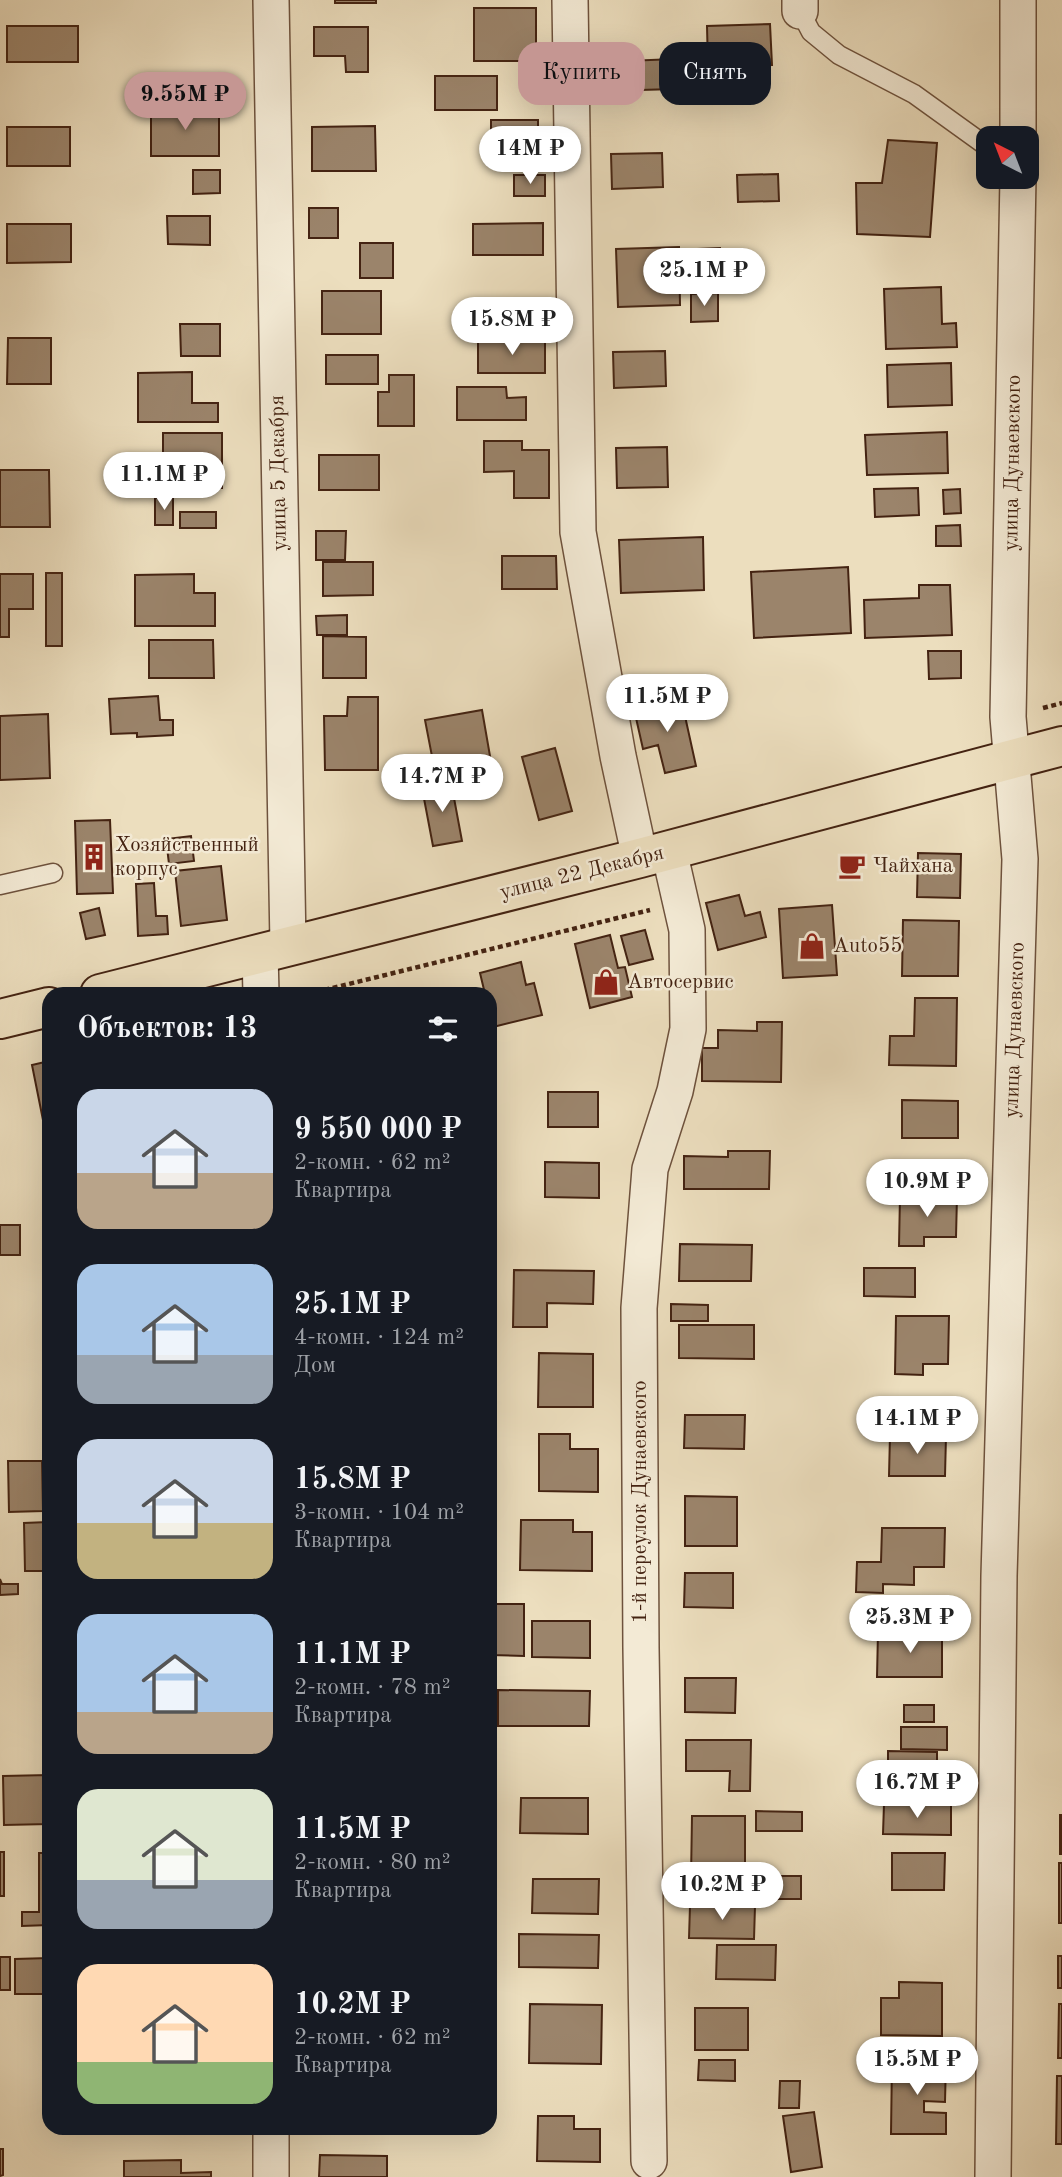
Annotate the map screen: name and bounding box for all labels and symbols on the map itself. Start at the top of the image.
pin: 9.55M ₽ [120,72,250,132]
north arrow [976,126,1040,189]
pin: 14M ₽ [481,127,579,186]
pin: 25.1M ₽ [639,248,769,308]
pin: 15.8M ₽ [447,298,577,357]
street label: улица Дунаевского [1001,375,1025,551]
street label: улица 5 Декабря [267,395,291,551]
pin: 11.1M ₽ [99,452,229,512]
pin: 11.5M ₽ [602,674,732,734]
pin: 14.7M ₽ [377,754,507,814]
place label: Хозяйственный корпус [115,835,259,880]
building icon: Хозяйственный корпус [79,842,109,872]
street label: улица 22 Декабря [498,842,666,904]
cafe icon: Чайхана [837,851,867,881]
place label: Чайхана [873,856,953,877]
shop icon: Auto55 [797,931,827,961]
place label: Auto55 [833,936,902,957]
street label: улица Дунаевского [1001,941,1029,1119]
shop icon: Автосервис [591,967,621,997]
place label: Автосервис [627,972,734,993]
pin: 10.9M ₽ [862,1160,992,1219]
street label: 1-й переулок Дунаевского [630,1380,651,1624]
pin: 14.1M ₽ [852,1396,982,1456]
pin: 25.3M ₽ [845,1596,975,1655]
pin: 16.7M ₽ [852,1760,982,1820]
pin: 10.2M ₽ [657,1862,787,1922]
pin: 15.5M ₽ [852,2038,982,2097]

